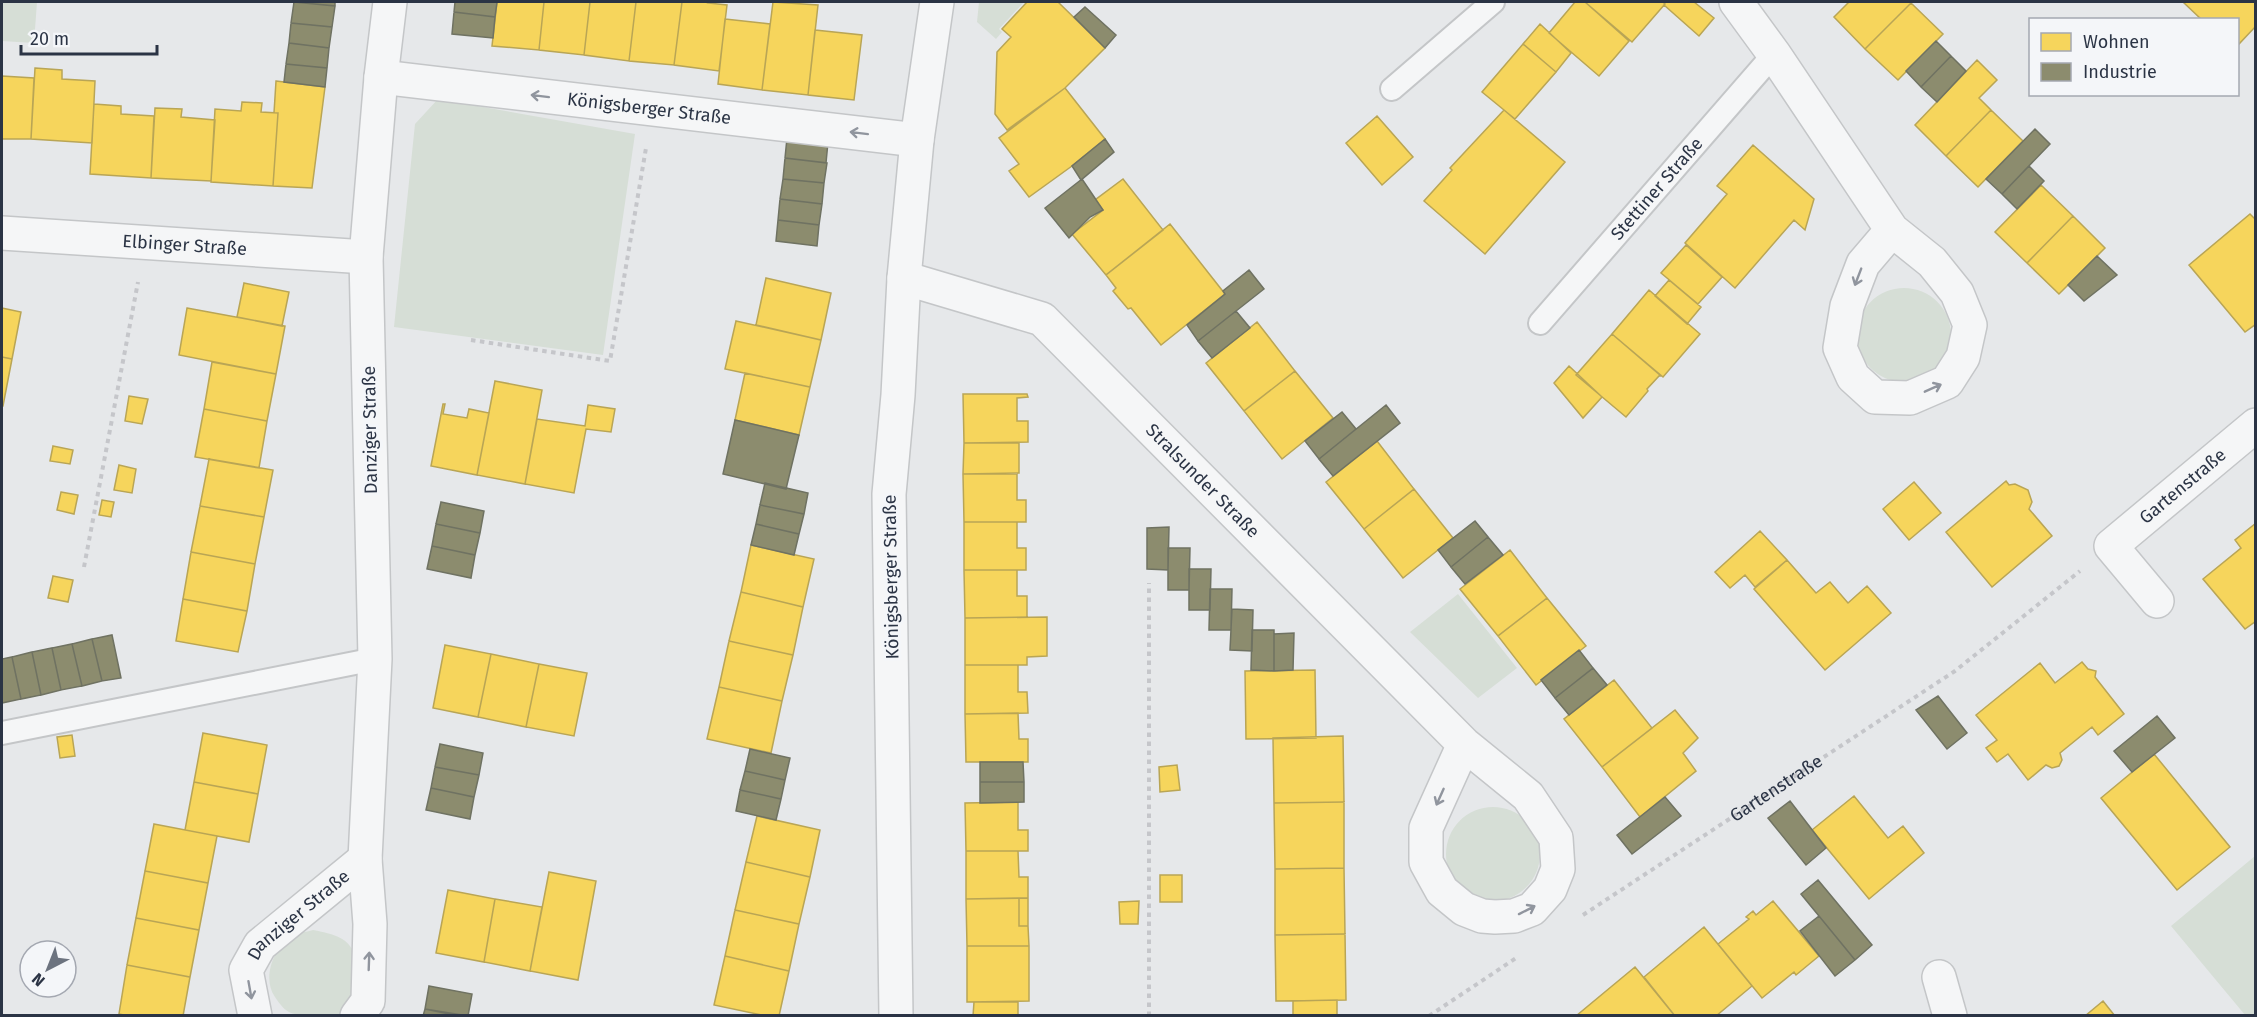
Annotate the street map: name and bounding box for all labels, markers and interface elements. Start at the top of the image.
scale bar [21,18,158,56]
legend [2029,18,2239,96]
text: 20 m [30,28,69,50]
text: Wohnen [2083,31,2150,53]
text: Industrie [2083,61,2157,83]
street label: Königsberger Straße [566,88,732,129]
one-way arrow [531,90,551,101]
one-way arrow [850,127,870,138]
street label: Stettiner Straße [1606,133,1707,245]
street label: Elbinger Straße [122,230,248,260]
one-way arrow [1852,267,1863,286]
street label: Danziger Straße [358,366,382,494]
one-way arrow [1924,382,1942,393]
street label: Stralsunder Straße [1141,419,1264,543]
street label: Gartenstraße [2135,444,2230,529]
street label: Königsberger Straße [879,494,903,660]
street label: Gartenstraße [1726,750,1827,827]
one-way arrow [1434,788,1445,806]
street label: Danziger Straße [243,865,354,964]
one-way arrow [1518,903,1536,915]
north arrow [18,939,78,999]
one-way arrow [363,951,375,971]
text: N [28,969,49,990]
one-way arrow [245,980,256,999]

